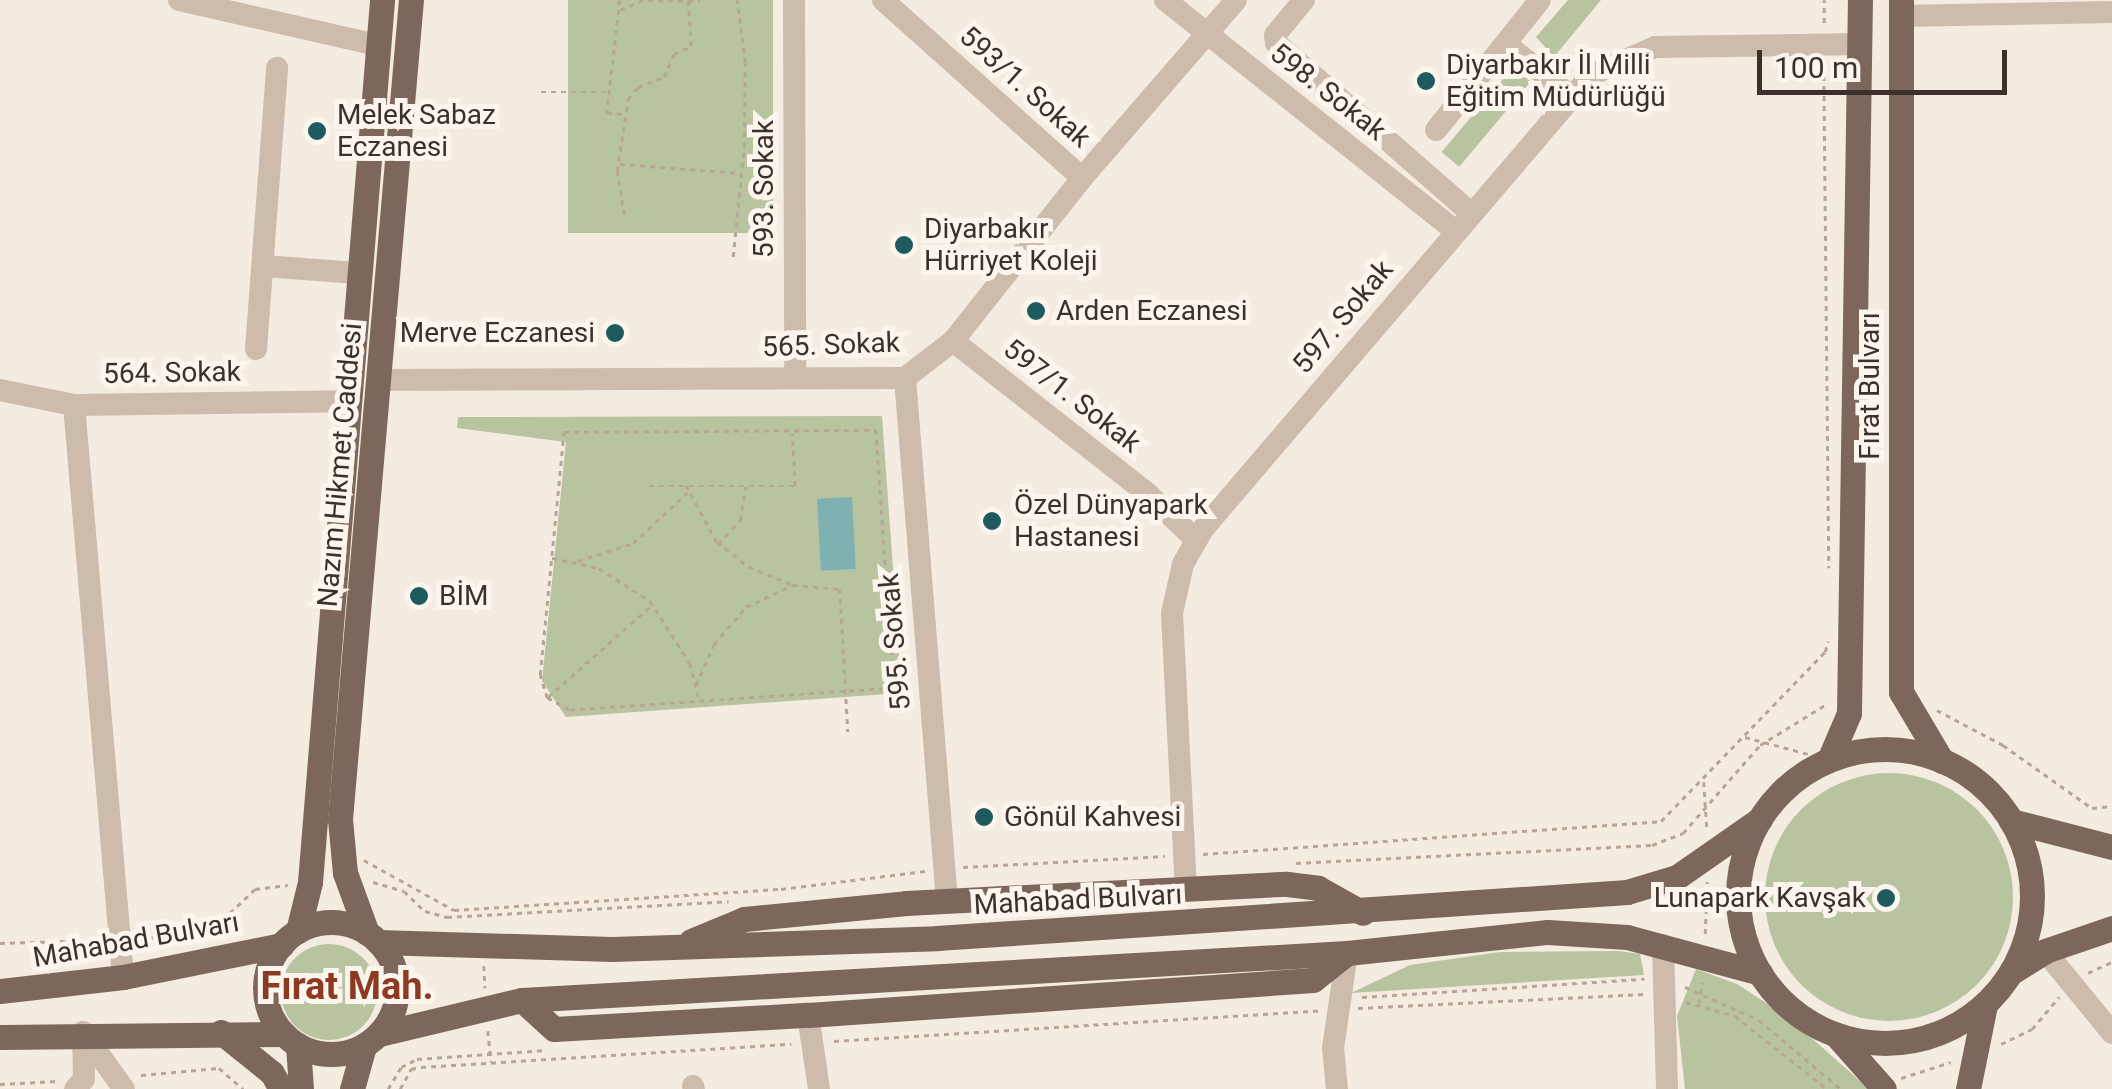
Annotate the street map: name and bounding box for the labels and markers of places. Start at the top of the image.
place label: Diyarbakır İl Milli Eğitim Müdürlüğü [1446,48,1666,114]
marker: Diyarbakır İl Milli Eğitim Müdürlüğü [1415,70,1437,92]
place label: Melek Sabaz Eczanesi [337,98,496,164]
marker: Melek Sabaz Eczanesi [306,120,328,142]
place label: Diyarbakır Hürriyet Koleji [924,212,1098,278]
marker: Diyarbakır Hürriyet Koleji [893,234,915,256]
place label: Arden Eczanesi [1056,294,1248,328]
marker: Arden Eczanesi [1025,300,1047,322]
place label: Merve Eczanesi [400,316,595,350]
marker: Merve Eczanesi [604,322,626,344]
place label: Özel Dünyapark Hastanesi [1014,488,1208,554]
marker: Özel Dünyapark Hastanesi [979,508,1005,534]
place label: BİM [439,579,489,613]
marker: BİM [408,585,430,607]
place label: Gönül Kahvesi [1004,800,1181,834]
marker: Gönül Kahvesi [973,806,995,828]
place label: Lunapark Kavşak [1654,881,1866,915]
marker: Lunapark Kavşak [1875,887,1897,909]

